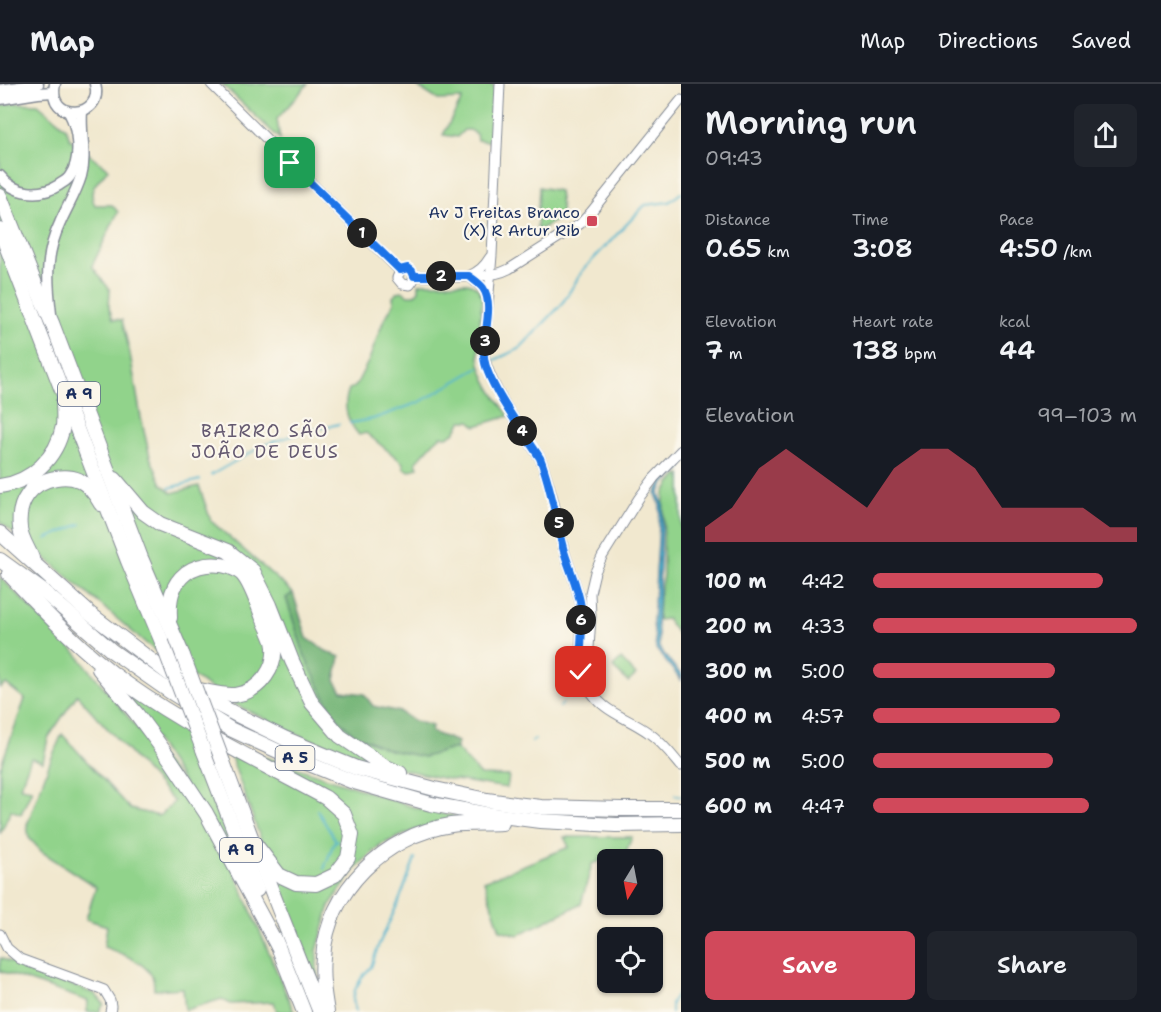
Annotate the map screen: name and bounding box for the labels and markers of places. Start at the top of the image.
pin [264,137,315,188]
place label: Av J Freitas Branco (X) R Artur Rib [429,202,580,241]
marker: Av J Freitas Branco (X) R Artur Rib [585,214,599,228]
pin: 1 [347,218,377,248]
pin: 2 [426,261,456,291]
pin: 3 [470,326,500,356]
pin: 4 [507,416,537,446]
pin: 5 [544,508,574,538]
pin: 6 [566,605,596,635]
pin [555,646,606,697]

